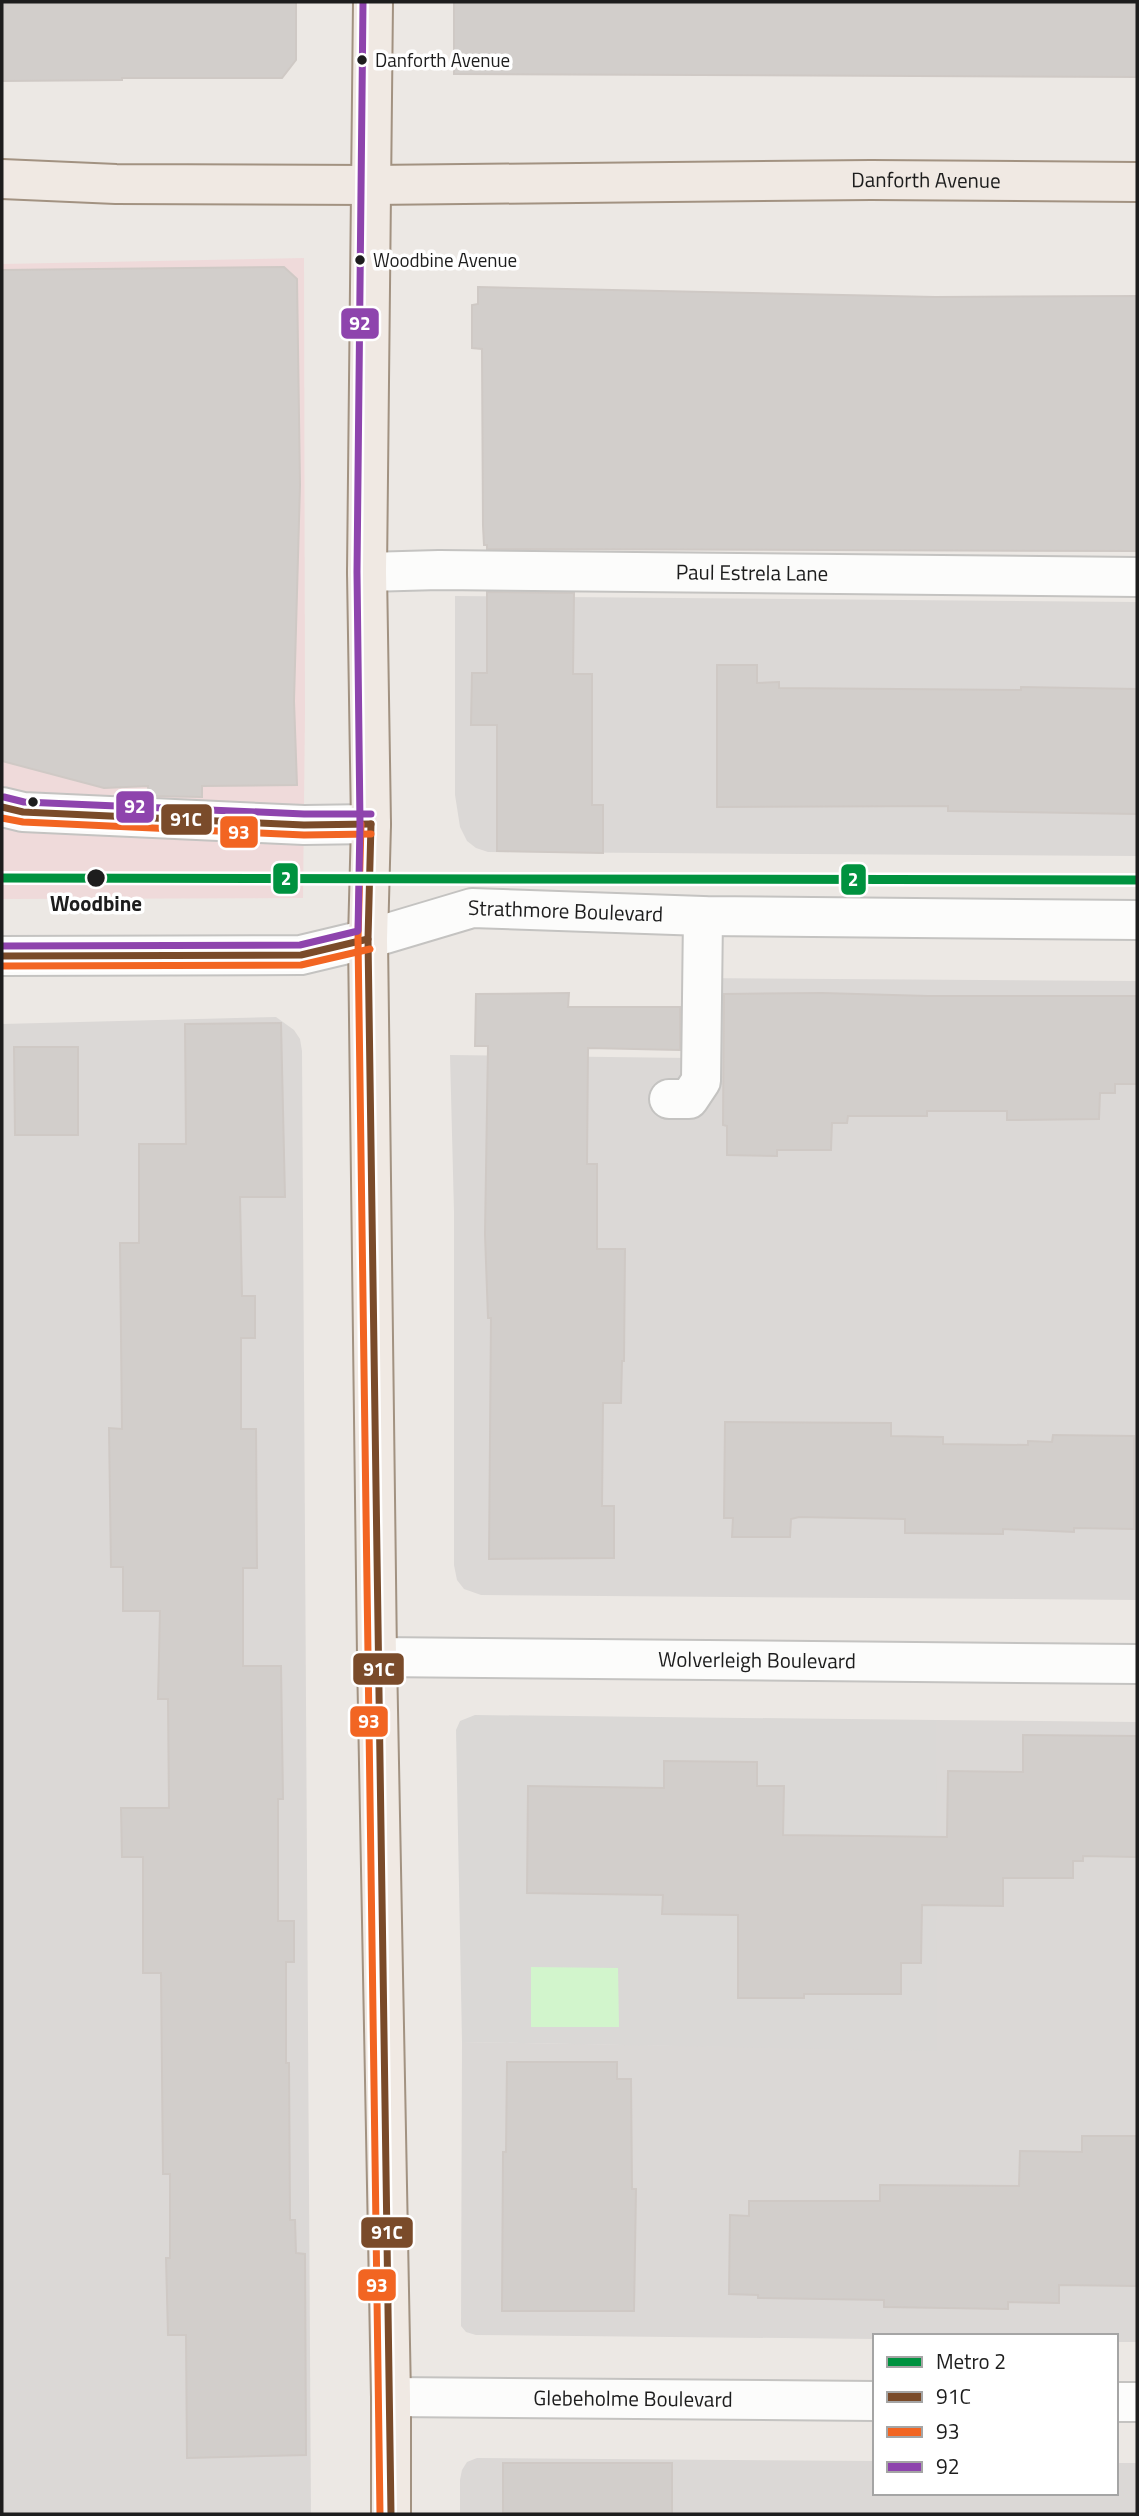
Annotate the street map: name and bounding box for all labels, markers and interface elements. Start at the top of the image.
place label: Danforth Avenue [375,45,510,74]
marker: Danforth Avenue [355,53,369,67]
street label: Danforth Avenue [851,163,1001,196]
place label: Woodbine Avenue [373,245,517,274]
marker: Woodbine Avenue [353,253,367,267]
line badge: 92 [340,307,380,340]
text: 92 [349,308,371,337]
street label: Paul Estrela Lane [676,555,828,589]
line badge: 92 [115,790,155,824]
text: 92 [124,791,146,820]
unlabelled marker [26,795,40,809]
line badge: 91C [160,803,213,836]
text: 91C [170,804,202,833]
line badge: 93 [219,815,259,849]
text: 93 [228,817,250,846]
line badge: 2 [272,862,299,895]
text: 2 [281,863,291,892]
line badge: 2 [840,863,867,896]
text: 2 [848,864,858,893]
marker: Woodbine [85,867,107,889]
place label: Woodbine [50,887,142,919]
street label: Strathmore Boulevard [468,891,664,930]
street label: Wolverleigh Boulevard [658,1643,856,1676]
line badge: 91C [352,1652,405,1686]
text: 91C [363,1654,395,1683]
line badge: 93 [349,1705,389,1738]
text: 93 [358,1706,380,1735]
line badge: 91C [360,2216,414,2249]
text: 91C [371,2217,403,2246]
line badge: 93 [357,2268,397,2302]
text: 93 [366,2270,388,2299]
legend [873,2334,1118,2495]
text: Metro 2 [936,2345,1006,2377]
text: 91C [936,2380,971,2412]
street label: Glebeholme Boulevard [533,2381,733,2415]
text: 93 [936,2415,960,2447]
text: 92 [936,2450,960,2482]

